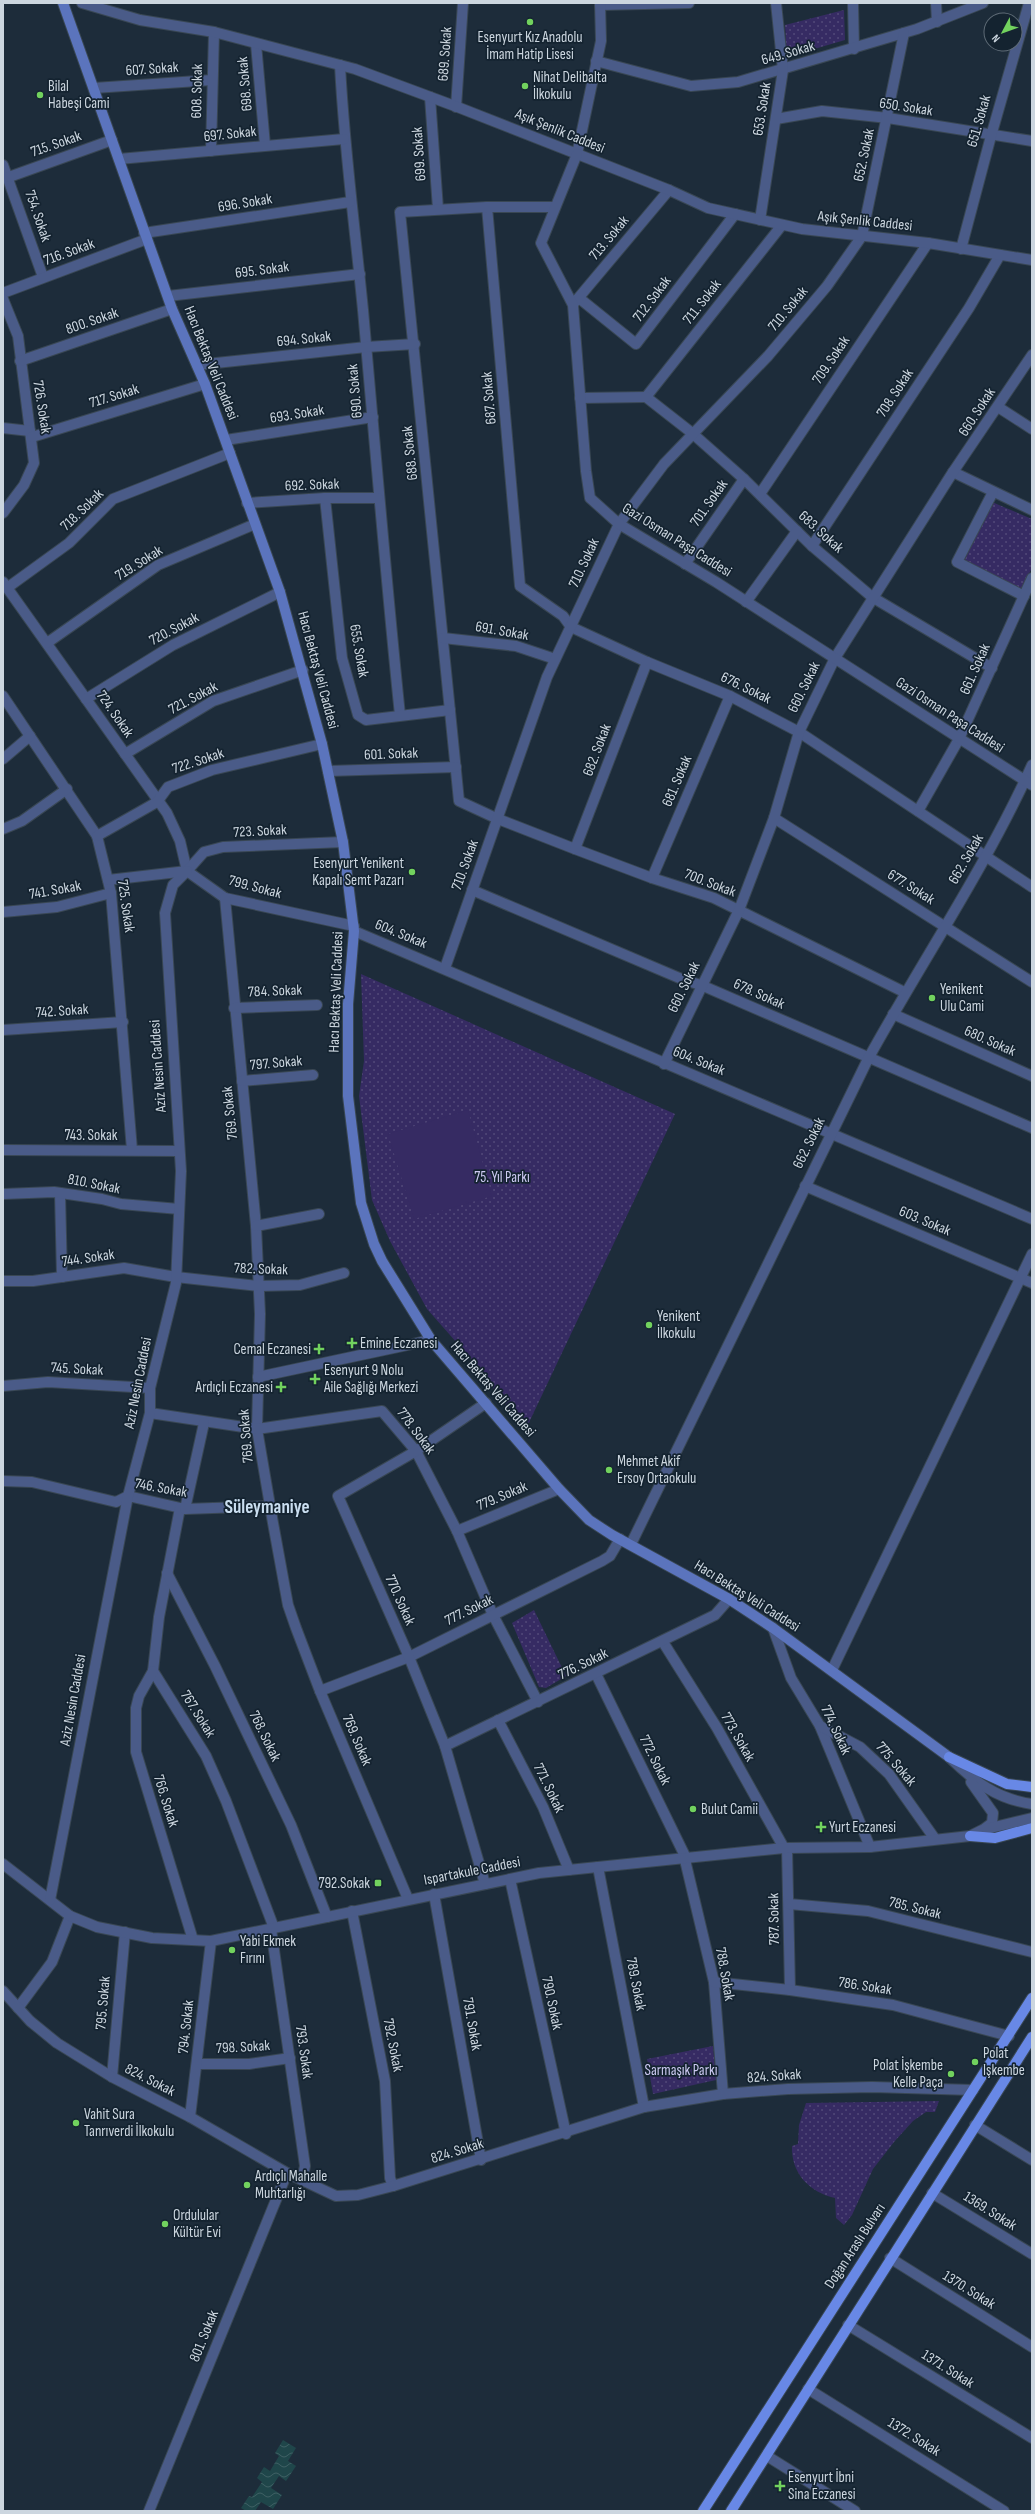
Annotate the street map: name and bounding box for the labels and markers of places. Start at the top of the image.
marker: Esenyurt Kız Anadolu İmam Hatip Lisesi [525,17,535,27]
place label: Esenyurt Kız Anadolu İmam Hatip Lisesi [477,28,583,64]
place label: Nihat Delibalta İlkokulu [533,68,607,104]
place label: Bilal Habeşi Cami [48,77,110,113]
marker: Nihat Delibalta İlkokulu [520,81,530,91]
marker: Bilal Habeşi Cami [35,90,45,100]
place label: Esenyurt Yenikent Kapalı Semt Pazarı [312,854,404,890]
marker: Esenyurt Yenikent Kapalı Semt Pazarı [407,867,417,877]
place label: Yenikent Ulu Cami [940,980,984,1016]
marker: Yenikent Ulu Cami [927,993,937,1003]
place label: Yenikent İlkokulu [657,1307,701,1343]
marker: Yenikent İlkokulu [644,1320,654,1330]
place label: Emine Eczanesi [360,1334,437,1353]
marker: Emine Eczanesi [347,1338,357,1348]
place label: Cemal Eczanesi [233,1340,311,1359]
marker: Cemal Eczanesi [314,1344,324,1354]
place label: Esenyurt 9 Nolu Aile Sağlığı Merkezi [323,1361,418,1397]
marker: Esenyurt 9 Nolu Aile Sağlığı Merkezi [309,1373,321,1385]
place label: Ardıçlı Eczanesi [194,1378,273,1397]
marker: Ardıçlı Eczanesi [276,1382,286,1392]
place label: Mehmet Akif Ersoy Ortaokulu [617,1452,696,1488]
marker: Mehmet Akif Ersoy Ortaokulu [604,1465,614,1475]
place label: Bulut Camii [701,1800,758,1819]
marker: Bulut Camii [688,1804,698,1814]
place label: Yurt Eczanesi [829,1818,896,1837]
marker: Yurt Eczanesi [816,1822,826,1832]
place label: 792.Sokak [318,1874,370,1893]
marker: 792.Sokak [373,1878,383,1888]
place label: Yabi Ekmek Fırını [240,1932,296,1968]
marker: Yabi Ekmek Fırını [227,1945,237,1955]
place label: Polat Işkembe [983,2044,1025,2080]
place label: Polat İşkembe Kelle Paça [873,2056,943,2092]
marker: Polat Işkembe [970,2057,980,2067]
marker: Polat İşkembe Kelle Paça [946,2069,956,2079]
place label: Vahit Sura Tanrıverdi İlkokulu [84,2105,174,2141]
marker: Vahit Sura Tanrıverdi İlkokulu [71,2118,81,2128]
place label: Ardıçlı Mahalle Muhtarlığı [254,2167,327,2203]
marker: Ardıçlı Mahalle Muhtarlığı [242,2180,252,2190]
place label: Ordulular Kültür Evi [173,2206,221,2242]
marker: Ordulular Kültür Evi [160,2219,170,2229]
place label: Esenyurt İbni Sina Eczanesi [788,2468,856,2504]
marker: Esenyurt İbni Sina Eczanesi [775,2481,785,2491]

